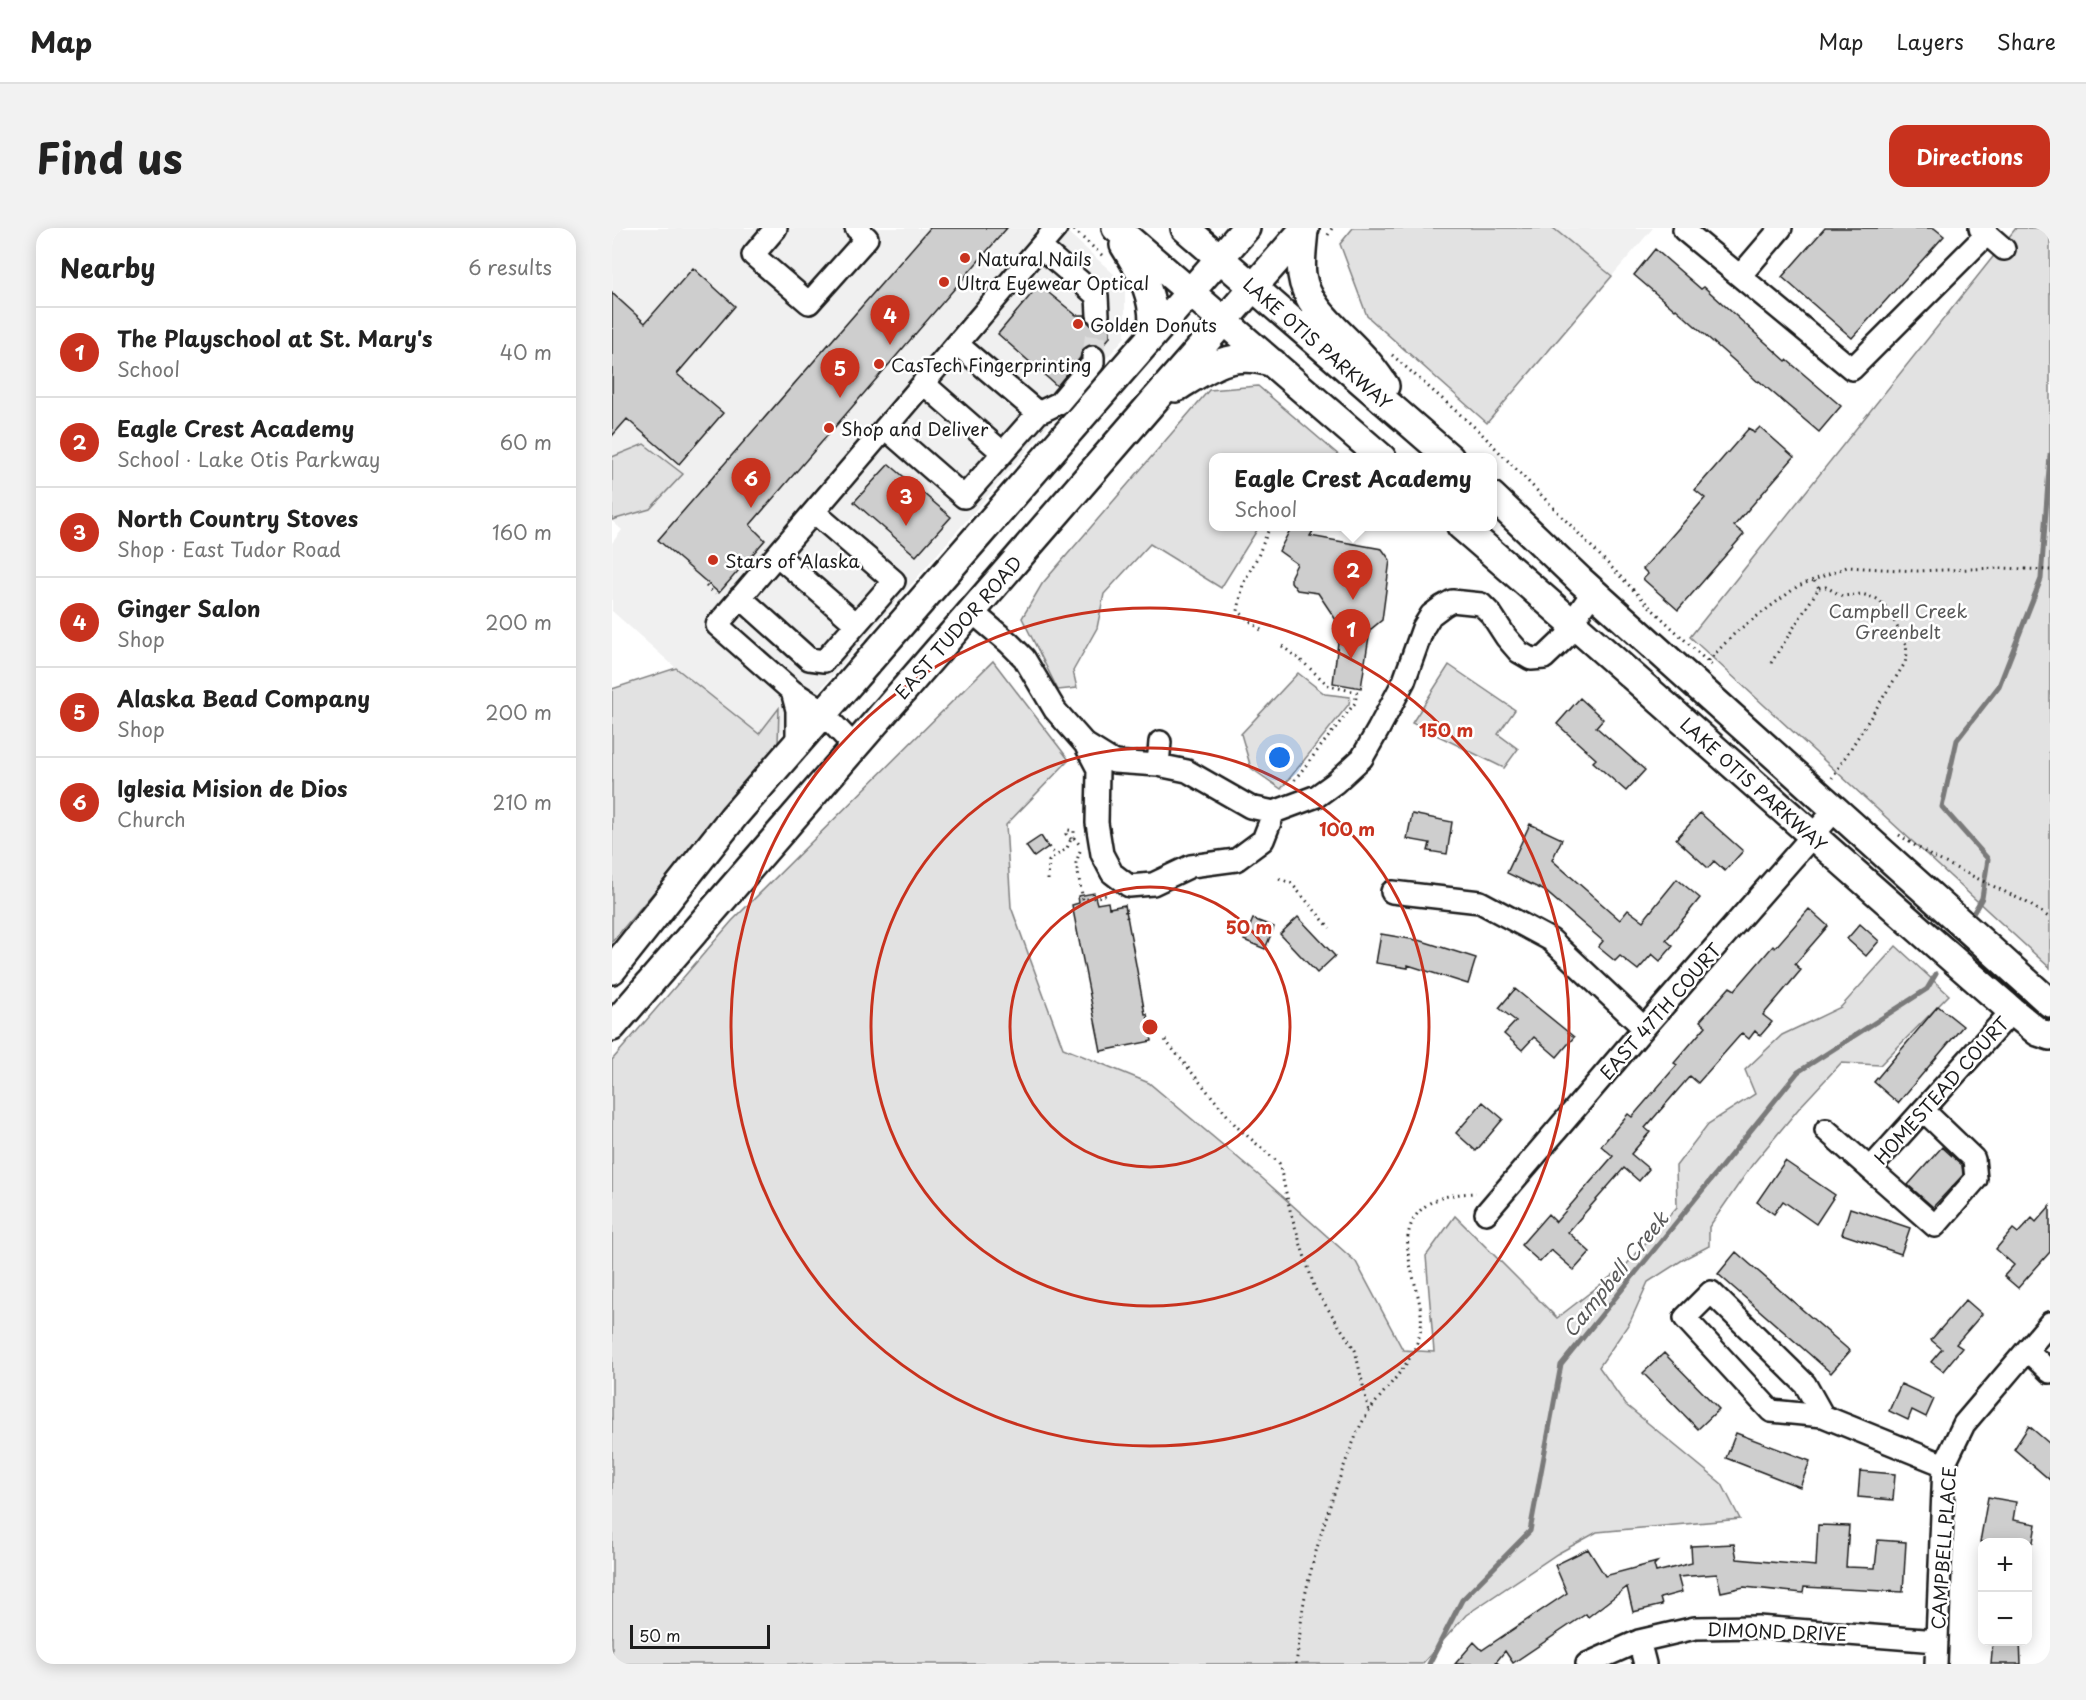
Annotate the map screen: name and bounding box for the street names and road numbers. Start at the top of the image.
street label: LAKE OTIS PARKWAY [1238,271,1399,416]
street label: EAST TUDOR ROAD [888,549,1028,705]
street label: LAKE OTIS PARKWAY [1675,711,1834,858]
street label: EAST 47TH COURT [1593,936,1728,1085]
street label: HOMESTEAD COURT [1867,1009,2015,1170]
street label: CAMPBELL PLACE [1924,1466,1962,1630]
street label: DIMOND DRIVE [1707,1615,1847,1647]

